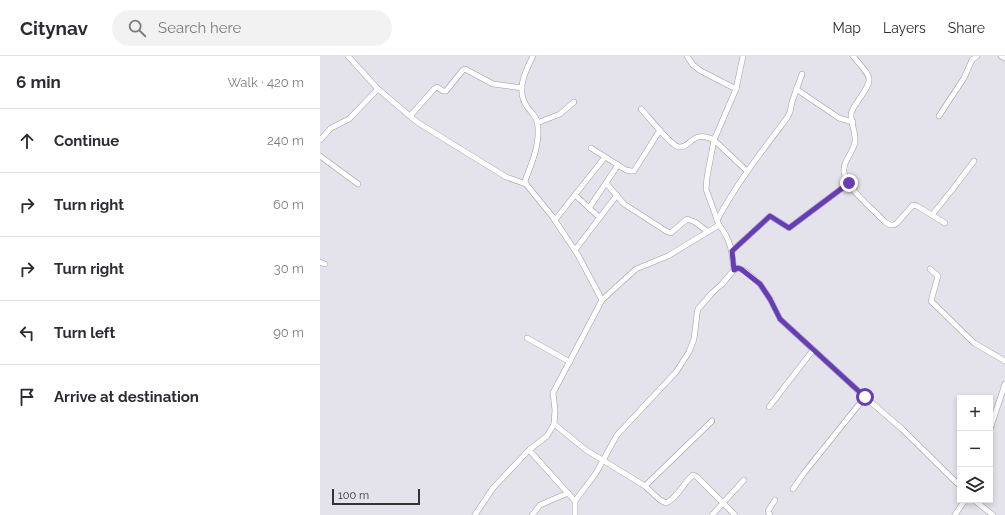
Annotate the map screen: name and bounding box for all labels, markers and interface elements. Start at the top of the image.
search box [112,10,392,46]
text: Citynav [20,17,88,39]
icon: search [126,17,148,39]
text: Search here [158,19,241,37]
text: Map [833,20,861,36]
text: Layers [883,20,926,36]
text: Share [948,20,985,36]
text: 6 min [16,72,61,92]
text: Walk · 420 m [227,75,304,90]
icon: ahead [16,130,38,152]
text: Continue [54,132,119,150]
text: 240 m [267,133,304,148]
route end [840,174,858,192]
icon: right [16,194,38,216]
text: Turn right [54,196,124,214]
text: 60 m [273,197,304,212]
icon: right [16,258,38,280]
text: Turn right [54,260,124,278]
text: 30 m [274,261,304,276]
icon: left [16,322,38,344]
text: Turn left [54,324,115,342]
text: 90 m [273,325,304,340]
icon: arrive [16,386,38,408]
text: Arrive at destination [54,388,199,406]
route start [856,388,874,406]
map controls [957,395,993,503]
button: + [957,395,993,431]
button: − [957,431,993,467]
button: layers [957,467,993,503]
scale bar [332,487,420,506]
text: 100 m [338,489,369,502]

